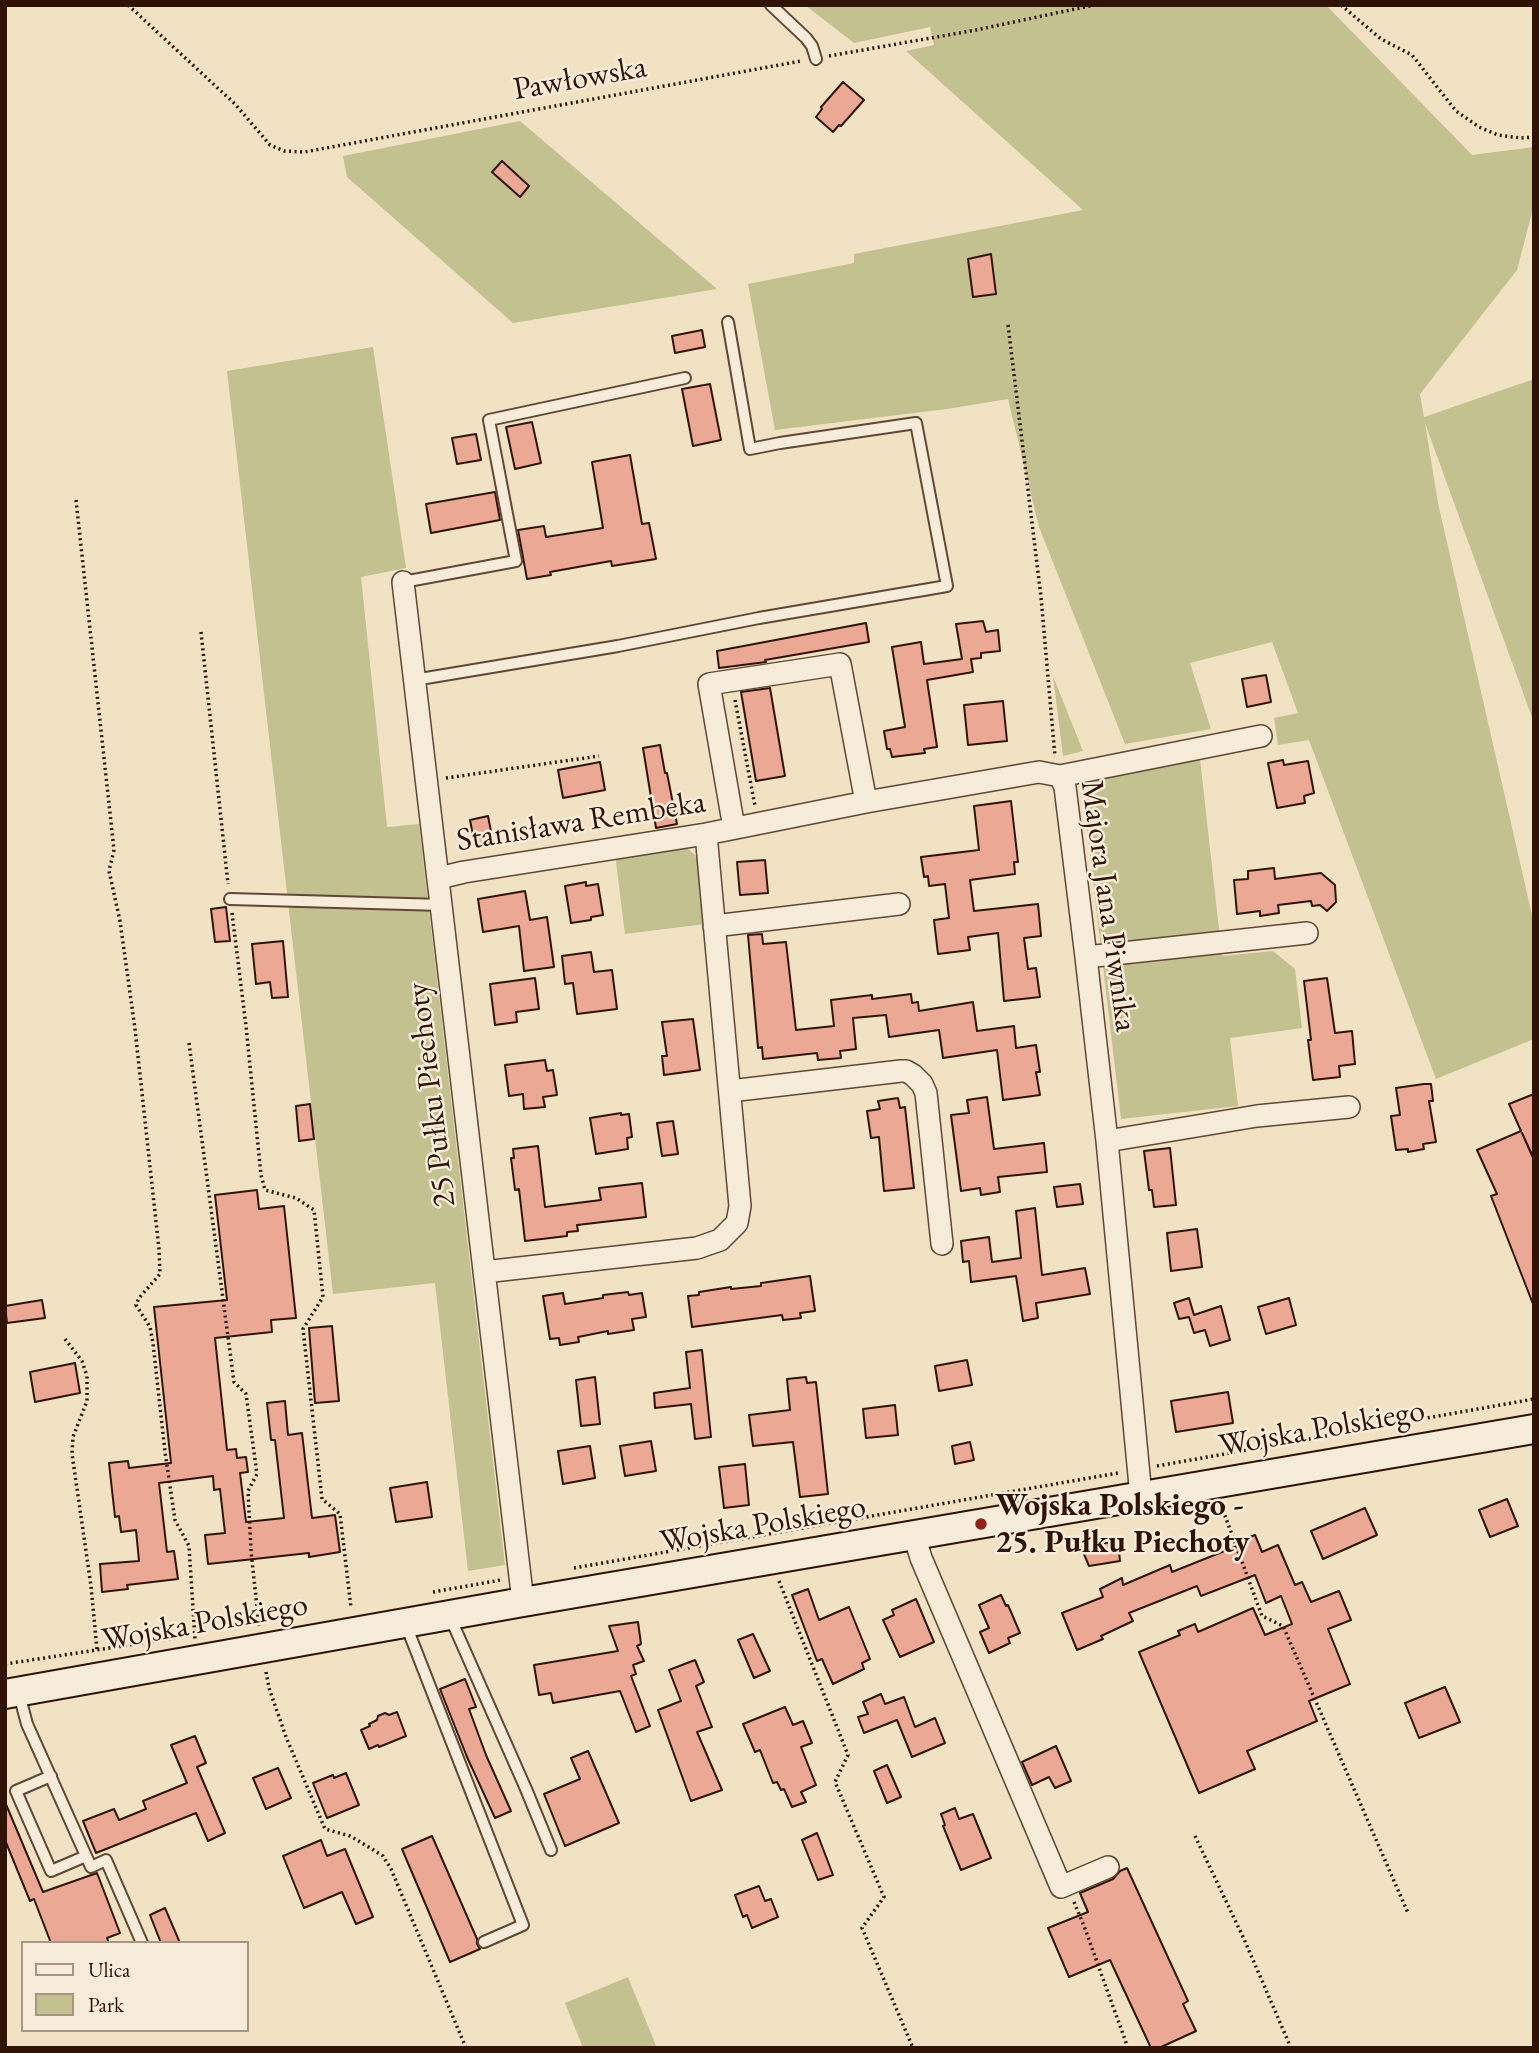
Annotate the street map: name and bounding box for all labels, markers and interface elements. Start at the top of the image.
street label: Pawłowska [510,48,650,110]
street label: Majora Jana Piwnika [1071,778,1145,1034]
street label: Stanisława Rembeka [454,783,708,861]
street label: 25 Pułku Piechoty [399,981,465,1209]
street label: Wojska Polskiego [1216,1392,1428,1466]
place label: Wojska Polskiego - 25. Pułku Piechoty [995,1487,1250,1562]
street label: Wojska Polskiego [657,1488,869,1562]
marker: Wojska Polskiego - 25. Pułku Piechoty [973,1516,989,1532]
street label: Wojska Polskiego [99,1586,311,1660]
legend [21,1941,248,2032]
text: Ulica [88,1956,130,1983]
text: Park [88,1991,124,2018]

